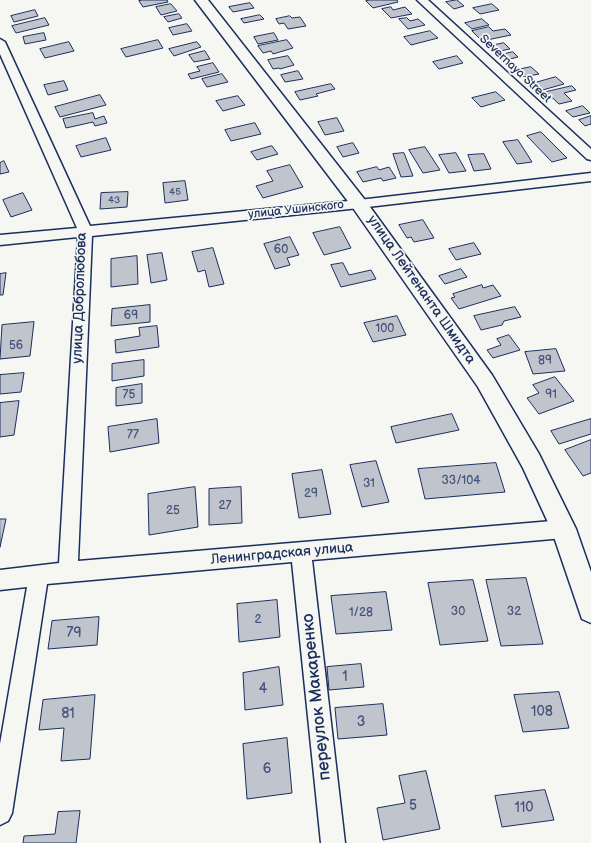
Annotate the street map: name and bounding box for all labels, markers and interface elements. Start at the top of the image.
street label: Severnaya Street [476,32,554,106]
house number: 45 [169,186,181,198]
house number: 43 [108,194,120,206]
street label: улица Ушинского [248,198,344,222]
street label: улица Лейтенанта Шмидта [363,212,479,368]
street label: улица Добролюбова [69,232,91,364]
house number: 60 [274,243,288,257]
house number: 69 [124,309,138,323]
house number: 100 [376,322,394,336]
house number: 56 [9,339,23,353]
house number: 89 [538,354,552,368]
house number: 75 [123,388,135,402]
house number: 91 [545,388,557,402]
house number: 77 [127,428,139,442]
house number: 33/104 [441,474,481,488]
house number: 31 [363,477,375,491]
house number: 29 [304,487,318,501]
house number: 27 [219,499,231,513]
house number: 25 [166,504,180,518]
street label: Ленинградская улица [210,539,354,569]
house number: 30 [451,605,465,619]
house number: 32 [507,605,521,619]
house number: 1/28 [349,606,373,620]
house number: 2 [254,613,262,627]
street label: переулок Макаренко [298,613,336,781]
house number: 79 [67,625,81,641]
house number: 1 [342,669,348,685]
house number: 4 [259,681,267,697]
house number: 108 [531,704,553,720]
house number: 81 [61,706,75,722]
house number: 3 [357,714,365,730]
house number: 6 [263,761,271,777]
house number: 5 [409,798,417,814]
house number: 110 [514,800,534,816]

